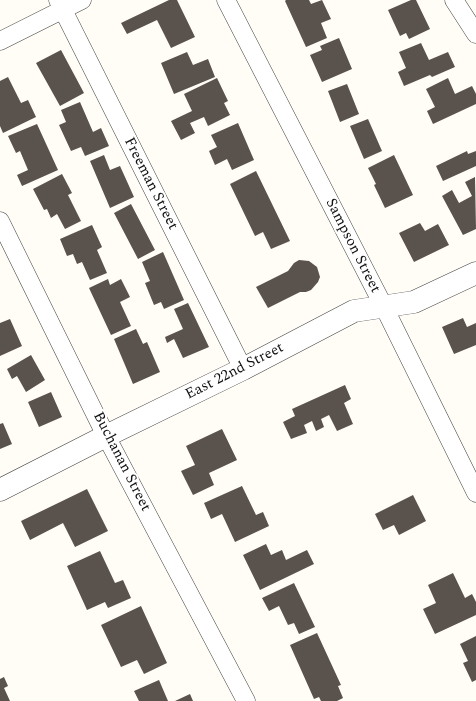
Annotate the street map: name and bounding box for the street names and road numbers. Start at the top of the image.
street label: Freeman Street [119,135,181,233]
street label: Sampson Street [321,196,383,296]
street label: East 22nd Street [183,340,287,404]
street label: Buchanan Street [88,409,154,515]

